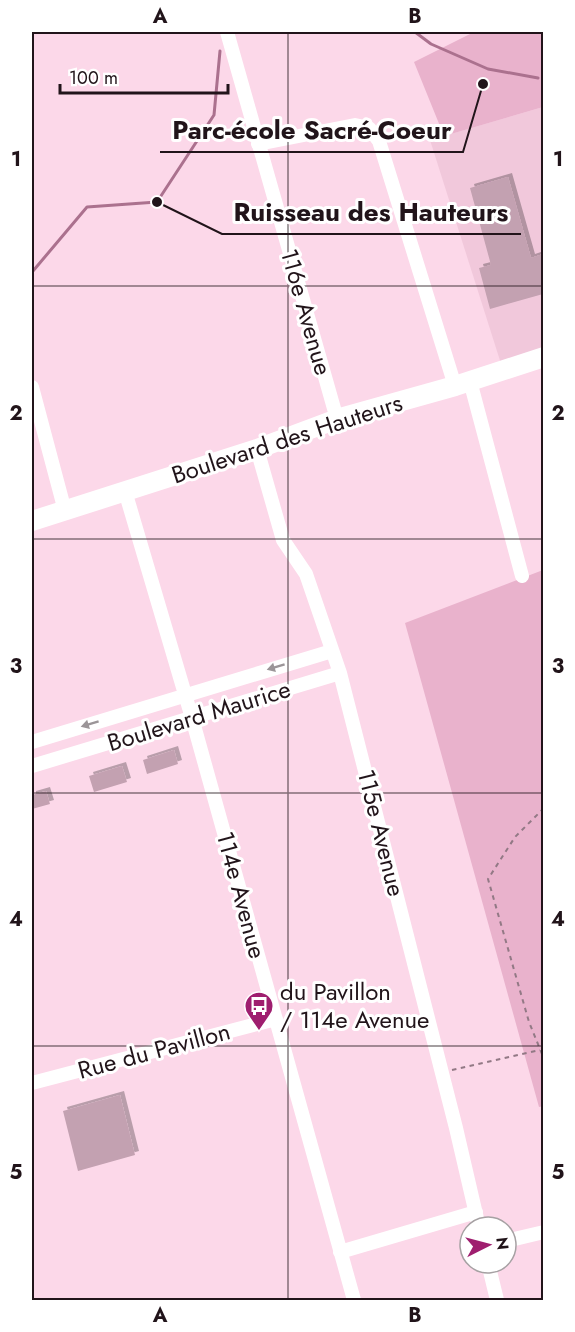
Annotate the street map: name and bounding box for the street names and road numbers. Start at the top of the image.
street label: 116e Avenue [272,245,341,379]
street label: Boulevard des Hauteurs [167,385,407,492]
street label: Boulevard Maurice [103,671,295,760]
street label: 115e Avenue [349,766,414,900]
street label: 114e Avenue [208,828,275,962]
street label: Rue du Pavillon [74,1013,234,1088]

